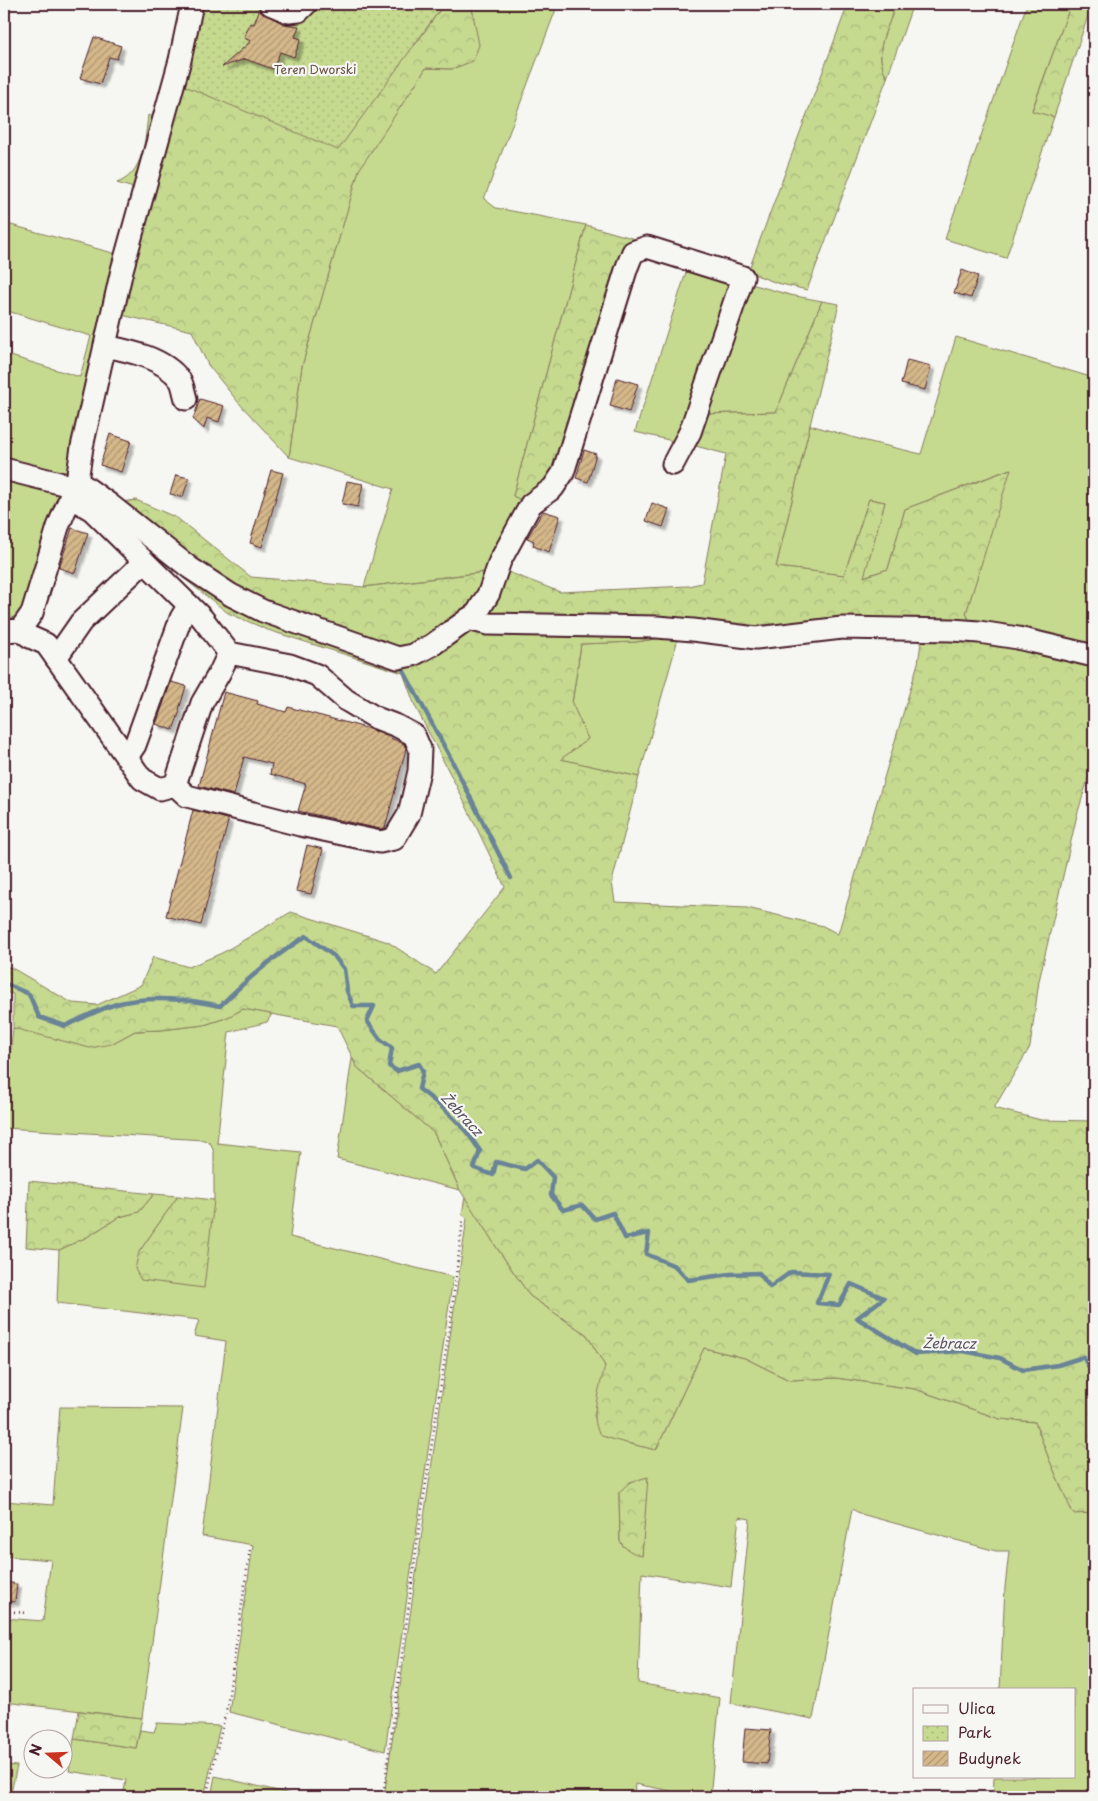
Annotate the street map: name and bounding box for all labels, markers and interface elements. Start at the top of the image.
park label: Teren Dworski [274,60,356,78]
water label: Żebracz [436,1087,489,1142]
water label: Żebracz [922,1332,978,1354]
legend [913,1688,1076,1778]
text: Ulica [958,1696,996,1719]
text: Park [958,1720,992,1743]
north arrow [22,1728,72,1778]
text: N [24,1741,47,1758]
text: Budynek [958,1746,1021,1769]

